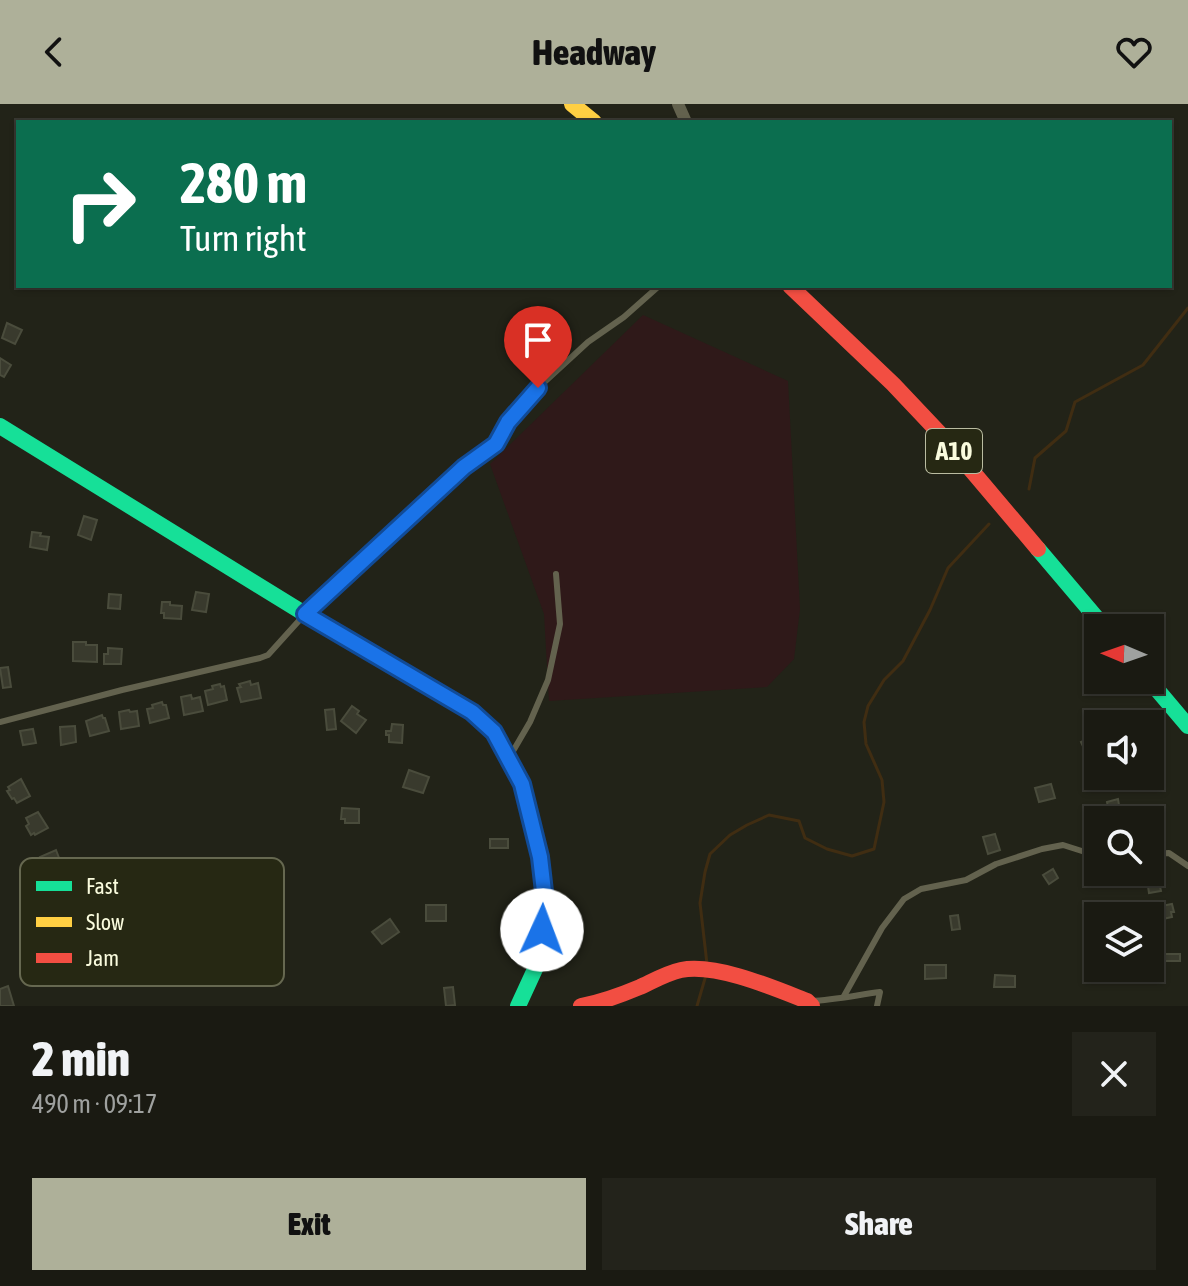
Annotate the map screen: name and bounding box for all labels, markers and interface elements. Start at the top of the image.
icon: back [32,30,76,74]
icon: heart [1112,30,1156,74]
text: Headway [532,31,656,73]
text: 280 m [180,151,307,215]
icon: right [48,152,152,256]
text: Turn right [180,217,307,259]
pin [504,306,572,388]
icon: arrive [516,318,560,362]
road number: A10 [926,429,982,473]
north arrow [1084,614,1164,694]
map controls [1084,614,1164,982]
button: sound [1084,710,1164,790]
button: search [1084,806,1164,886]
legend [20,858,284,986]
text: Fast [86,873,119,899]
position arrow [500,888,584,972]
button: layers [1084,902,1164,982]
text: Slow [86,909,124,935]
text: Jam [86,945,119,971]
text: 2 min [32,1031,130,1086]
button: close [1072,1032,1156,1116]
text: 490 m · 09:17 [32,1089,157,1119]
button: Exit [32,1178,586,1270]
button: Share [602,1178,1156,1270]

